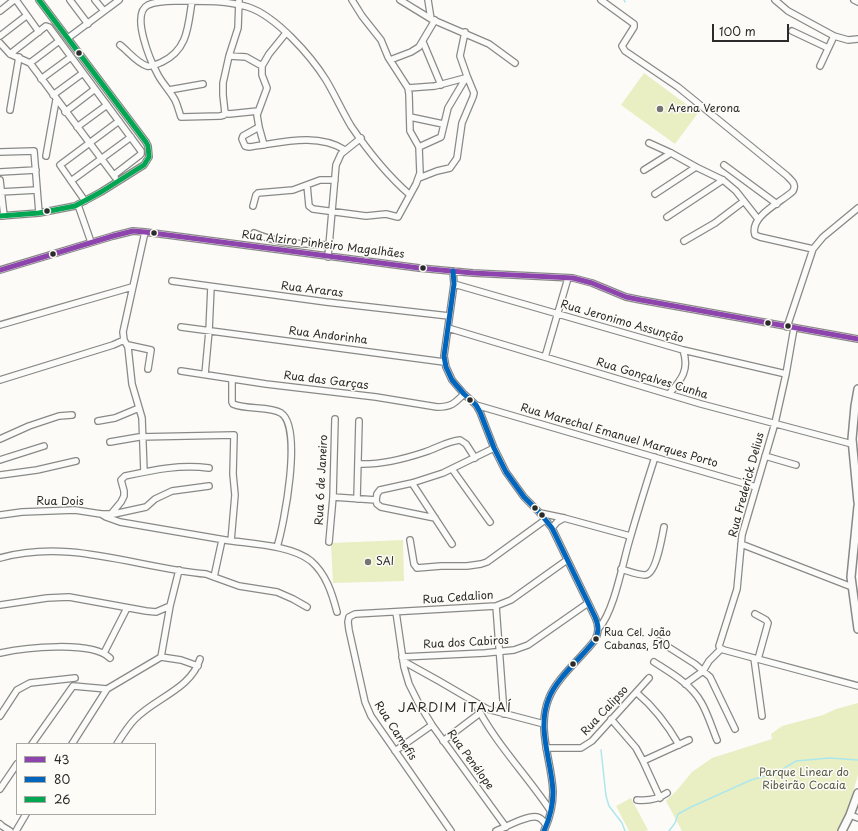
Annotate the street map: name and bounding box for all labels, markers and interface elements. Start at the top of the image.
scale bar [714,16,791,42]
text: 100 m [719,22,756,40]
unlabelled marker [74,48,84,58]
place label: Arena Verona [668,102,740,116]
marker: Arena Verona [655,104,665,114]
unlabelled marker [42,206,52,216]
unlabelled marker [149,228,159,238]
street label: Rua Alziro Pinheiro Magalhães [241,228,405,262]
unlabelled marker [48,249,58,259]
unlabelled marker [418,263,428,273]
street label: Rua Araras [280,280,344,300]
street label: Rua Jeronimo Assunção [559,298,685,346]
unlabelled marker [763,318,773,328]
unlabelled marker [783,321,793,331]
street label: Rua Andorinha [288,325,368,347]
street label: Rua Gonçalves Cunha [595,356,709,402]
street label: Rua das Garças [283,369,369,393]
unlabelled marker [465,395,475,405]
street label: Rua Marechal Emanuel Marques Porto [519,401,719,471]
street label: Rua Frederick Delius [727,431,767,539]
street label: Rua 6 de Janeiro [313,434,331,526]
street label: Rua Dois [36,495,84,509]
unlabelled marker [530,503,540,513]
unlabelled marker [537,510,547,520]
place label: SAI [376,555,394,569]
marker: SAI [363,557,373,567]
street label: Rua Cedalion [422,589,494,607]
place label: Rua Cel. João Cabanas, 510 [604,627,671,650]
street label: Rua dos Cabiros [423,634,509,652]
marker: Rua Cel. João Cabanas, 510 [591,634,601,644]
unlabelled marker [568,659,578,669]
street label: Rua Calipso [579,683,631,739]
street label: Rua Camefis [371,699,419,763]
district label: JARDIM ITAJAÍ [399,700,511,716]
street label: Rua Penélope [444,727,496,793]
legend [16,743,156,815]
text: 43 [54,750,70,768]
park label: Parque Linear do Ribeirão Cocaia [759,766,849,792]
text: 80 [54,770,70,788]
text: 26 [54,790,70,808]

